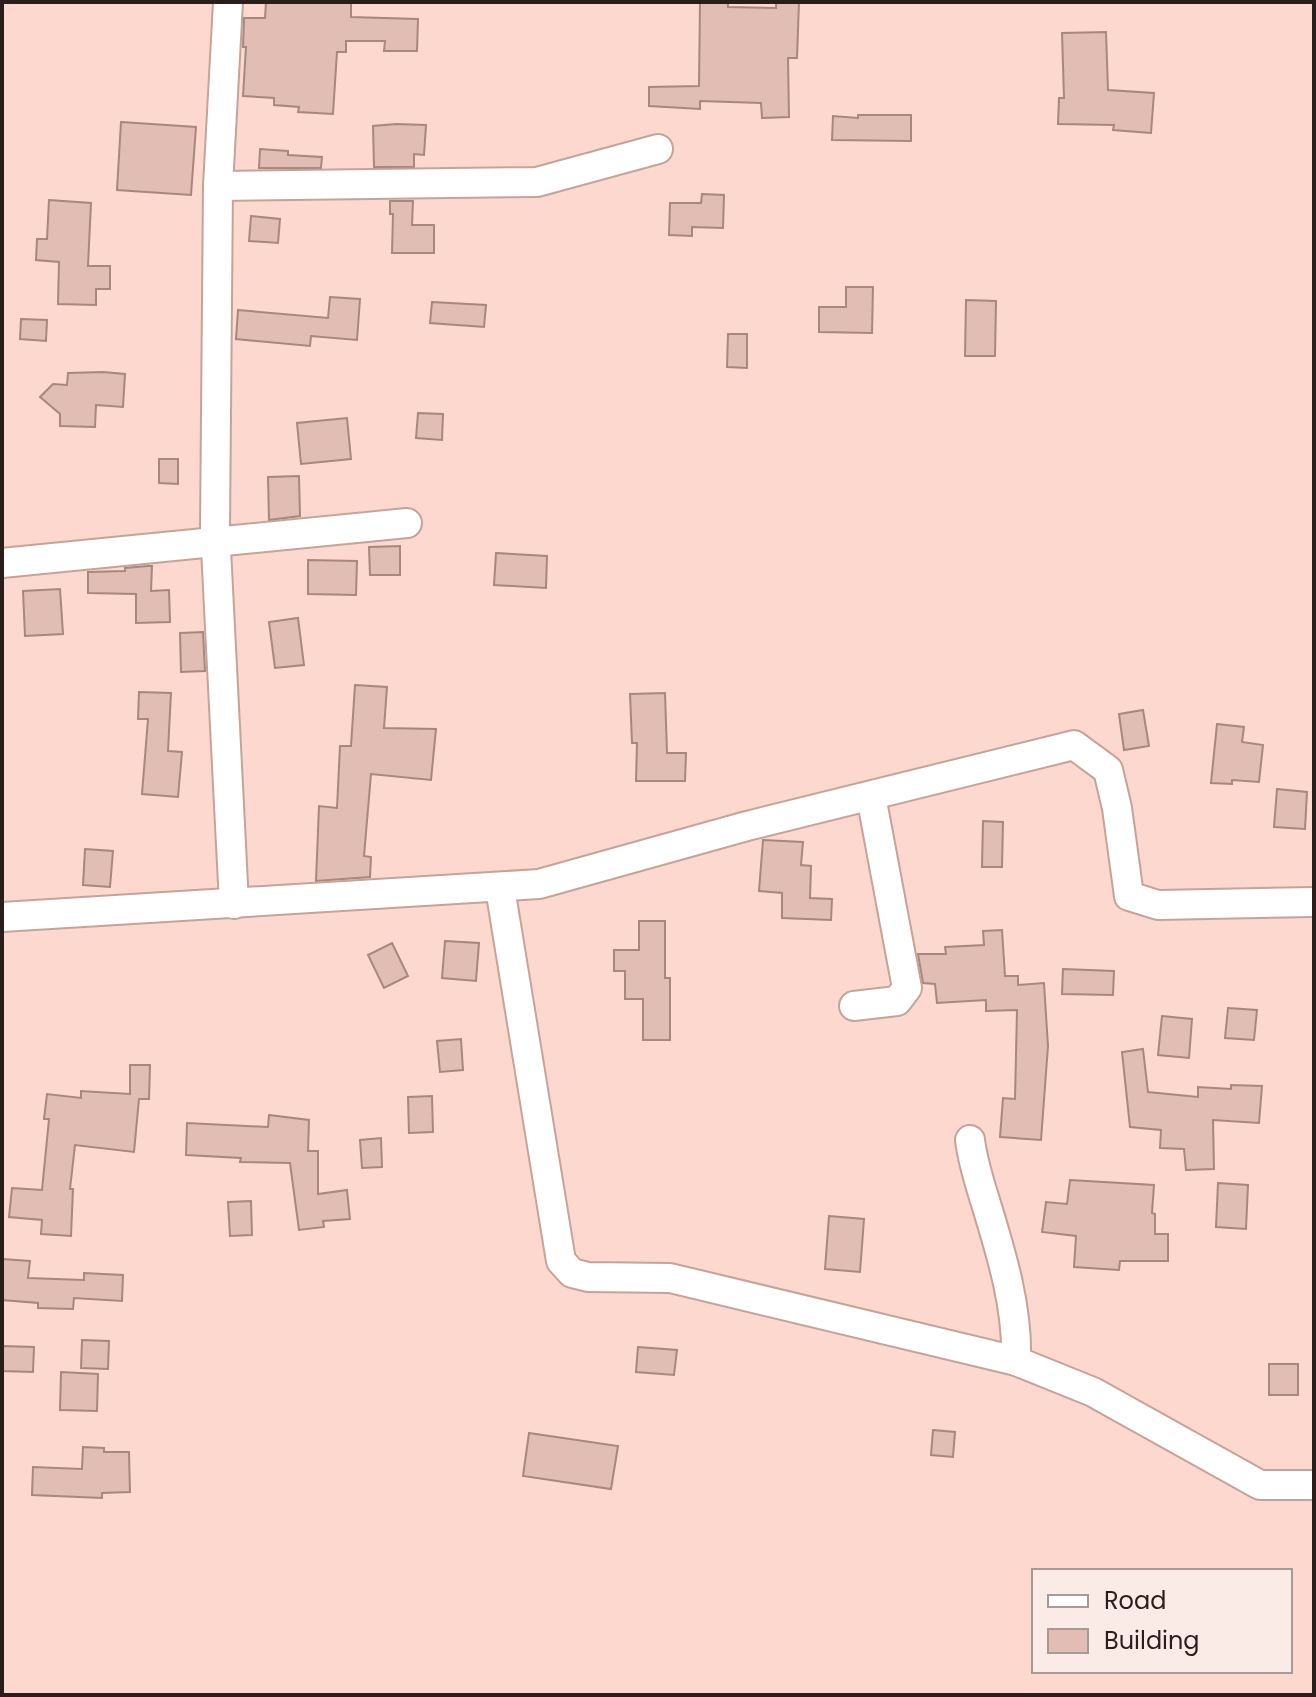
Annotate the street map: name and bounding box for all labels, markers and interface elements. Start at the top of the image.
legend [1032,1569,1292,1673]
text: Road [1104,1584,1166,1617]
text: Building [1104,1624,1200,1657]

